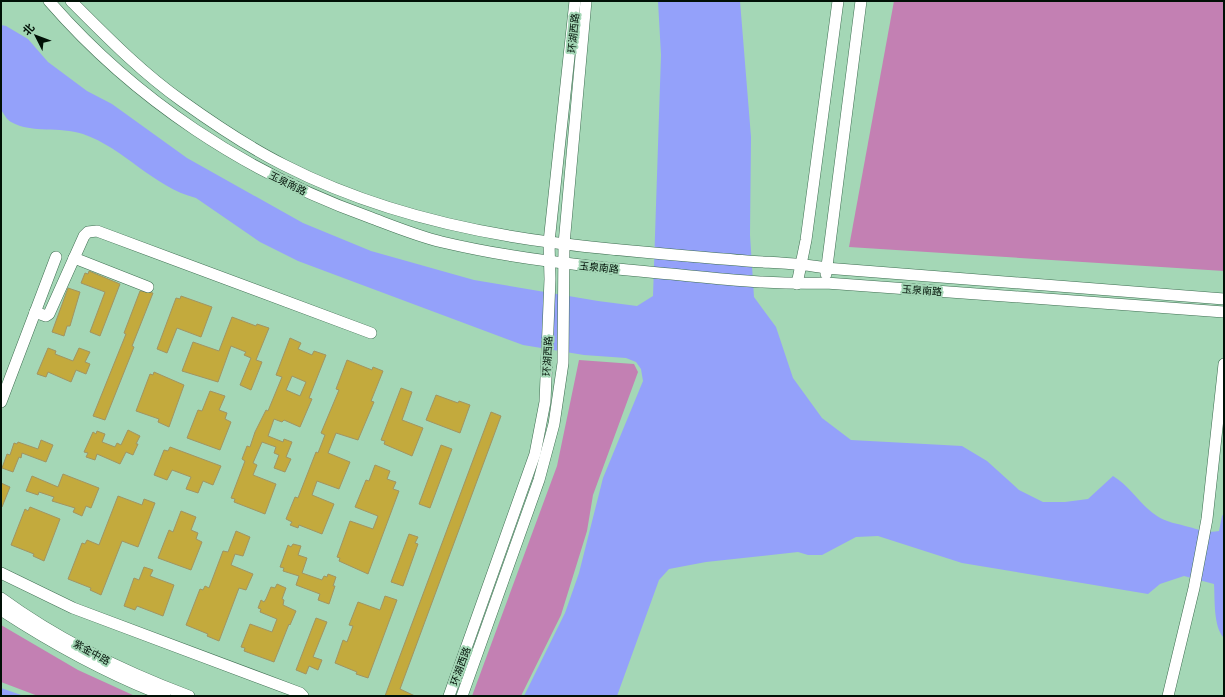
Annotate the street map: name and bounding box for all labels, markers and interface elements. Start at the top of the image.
street label: 环湖西路 [565,12,582,54]
north arrow [16,16,56,56]
text: 北 [20,21,37,38]
street label: 玉泉南路 [267,169,309,198]
street label: 玉泉南路 [578,259,620,276]
street label: 玉泉南路 [902,283,942,298]
street label: 环湖西路 [540,336,555,376]
street label: 紫金中路 [71,637,112,668]
street label: 环湖西路 [448,645,473,687]

